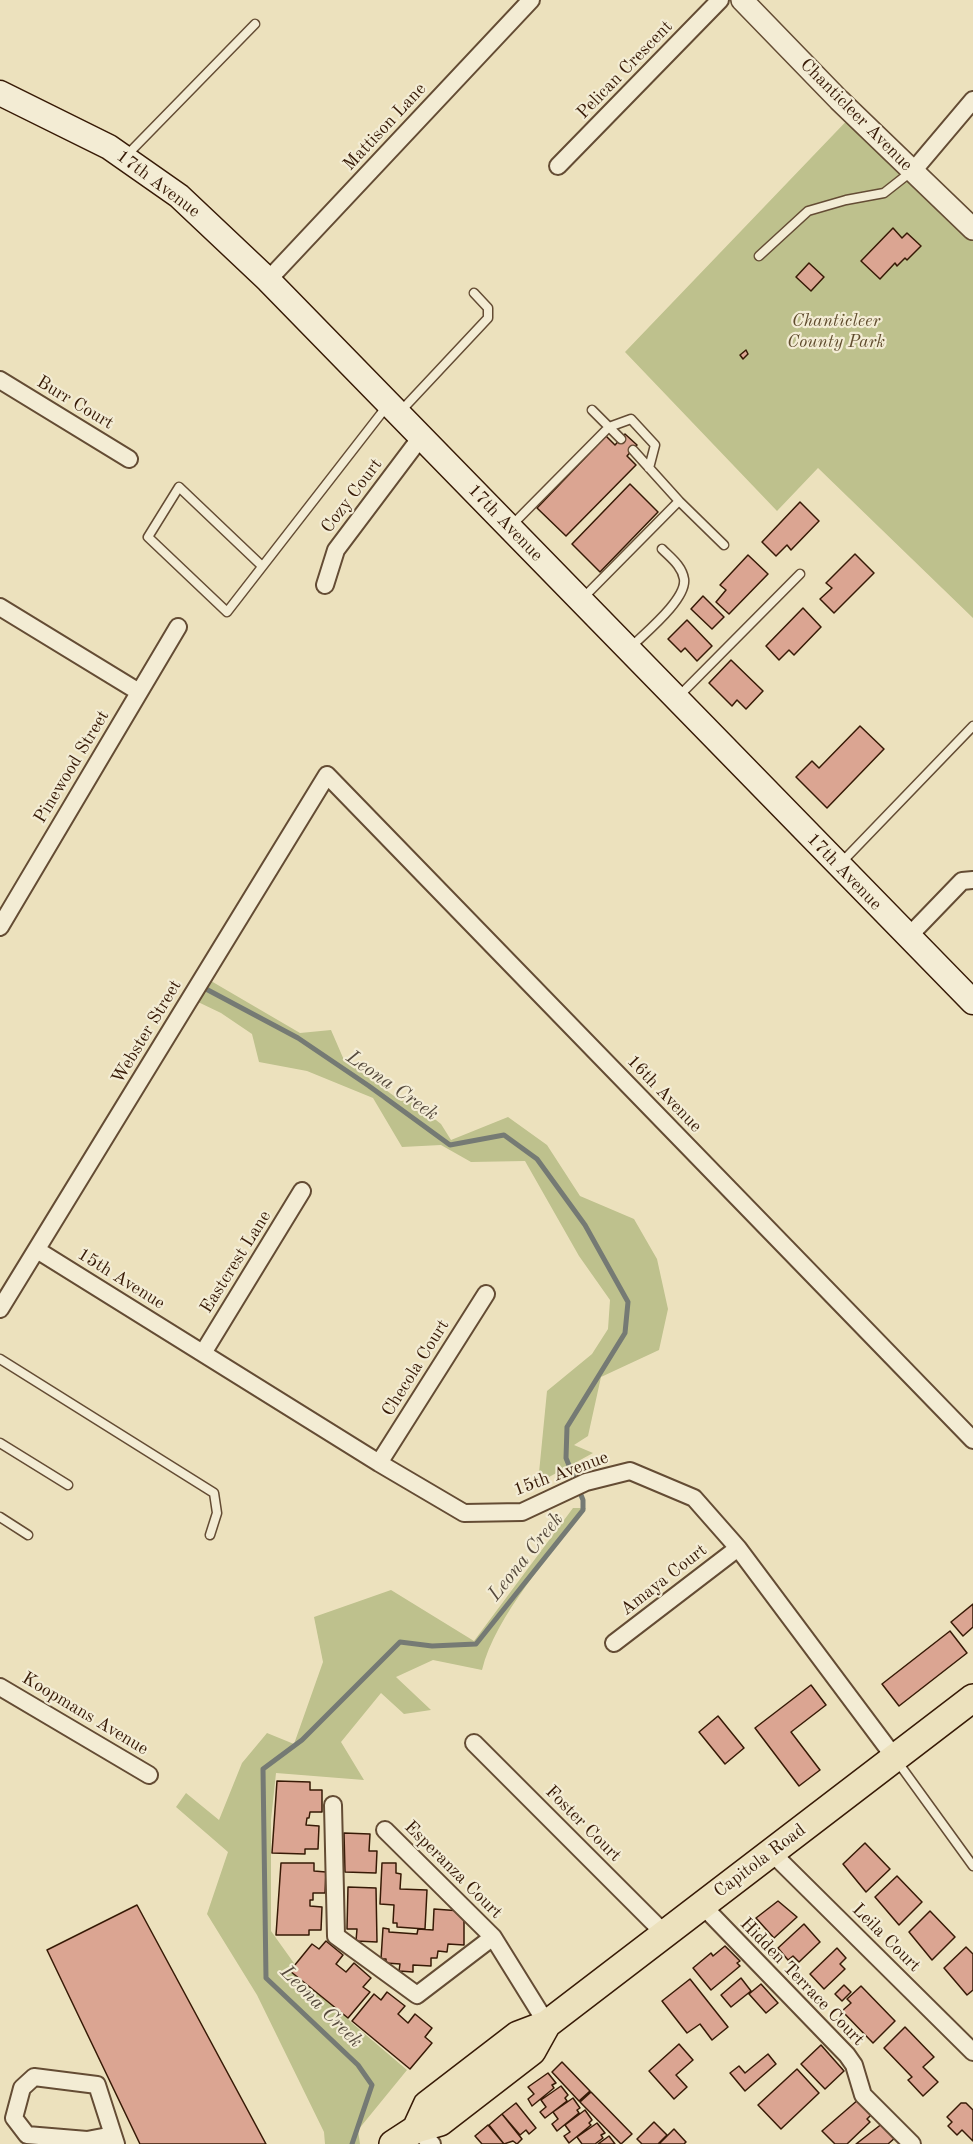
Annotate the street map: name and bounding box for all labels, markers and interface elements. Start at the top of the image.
street label: Pelican Crescent [573,16,677,124]
street label: Chanticleer Avenue [795,54,917,176]
street label: Mattison Lane [339,79,431,175]
street label: 17th Avenue [112,146,204,222]
park label: Chanticleer County Park [787,310,885,352]
street label: Burr Court [33,372,117,434]
street label: Cozy Court [317,454,387,538]
street label: 17th Avenue [463,480,547,566]
street label: Pinewood Street [30,706,114,828]
street label: 17th Avenue [802,829,886,915]
street label: Webster Street [107,976,187,1088]
water label: Leona Creek [341,1045,443,1127]
street label: 16th Avenue [622,1051,706,1137]
street label: Eastcrest Lane [196,1207,276,1317]
street label: 15th Avenue [73,1244,169,1314]
street label: Checola Court [378,1316,454,1420]
street label: 15th Avenue [511,1447,611,1501]
water label: Leona Creek [483,1508,569,1606]
street label: Amaya Court [616,1540,712,1620]
street label: Koopmans Avenue [18,1668,152,1760]
street label: Foster Court [540,1781,626,1867]
street label: Esperanza Court [399,1816,507,1924]
street label: Capitola Road [710,1819,810,1903]
street label: Leila Court [847,1899,925,1977]
street label: Hidden Terrace Court [735,1913,869,2051]
water label: Leona Creek [275,1961,367,2053]

